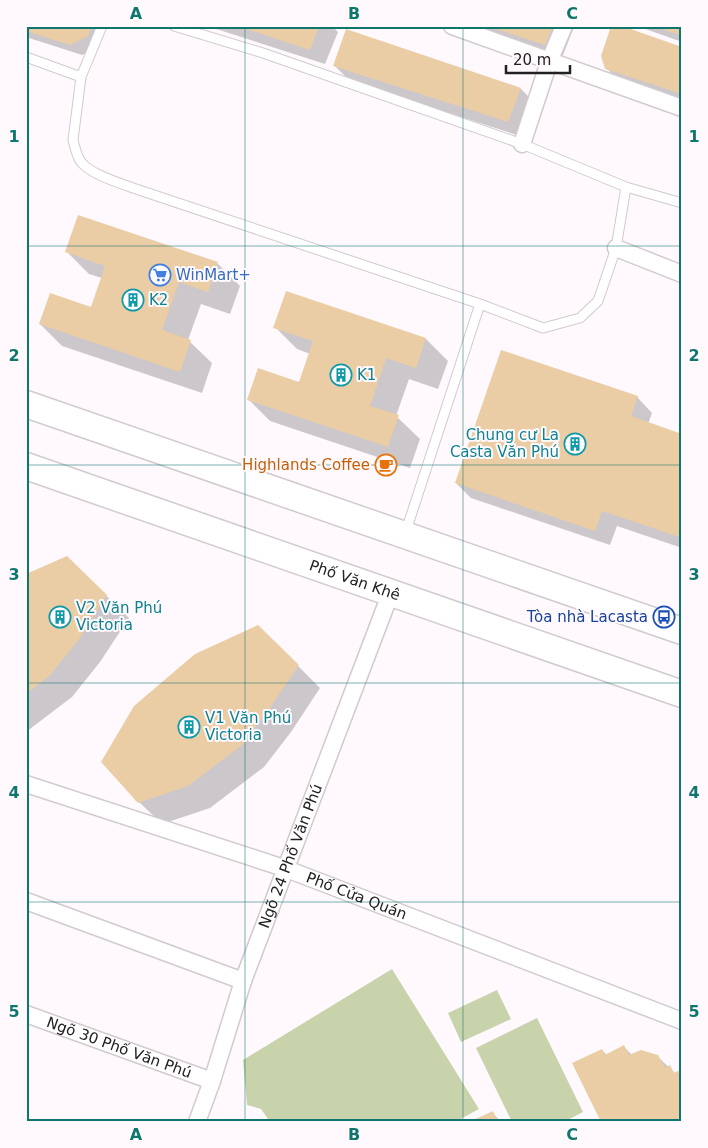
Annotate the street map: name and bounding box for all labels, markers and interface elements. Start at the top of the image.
text: A [130,4,143,23]
text: B [348,4,360,23]
text: C [566,4,578,23]
scale bar [506,42,569,74]
text: 20 m [513,51,551,69]
text: 1 [8,127,20,146]
text: 1 [688,127,700,146]
supermarket icon: WinMart+ [148,263,172,287]
place label: WinMart+ [176,266,251,284]
building icon: K2 [121,288,145,312]
place label: K2 [149,291,168,309]
text: 2 [8,346,20,365]
text: 2 [688,346,700,365]
building icon: K1 [329,363,353,387]
place label: K1 [357,366,376,384]
place label: Chung cư La Casta Văn Phú [450,426,559,461]
building icon: Chung cư La Casta Văn Phú [563,432,587,456]
cafe icon: Highlands Coffee [374,453,398,477]
place label: Highlands Coffee [242,456,370,474]
street label: Phố Văn Khê [307,556,402,604]
text: 3 [8,565,20,584]
text: 3 [688,565,700,584]
place label: V2 Văn Phú Victoria [76,599,162,634]
building icon: V2 Văn Phú Victoria [48,605,72,629]
bus stop icon: Tòa nhà Lacasta [652,605,676,629]
place label: Tòa nhà Lacasta [526,608,648,626]
place label: V1 Văn Phú Victoria [205,709,291,744]
building icon: V1 Văn Phú Victoria [177,715,201,739]
street label: Ngõ 24 Phố Văn Phú [255,781,326,931]
text: 4 [8,783,20,802]
text: 4 [688,783,700,802]
street label: Phố Cửa Quán [304,868,409,923]
text: 5 [8,1002,20,1021]
text: 5 [688,1002,700,1021]
street label: Ngõ 30 Phố Văn Phú [44,1013,194,1082]
text: A [130,1125,143,1144]
text: B [348,1125,360,1144]
text: C [566,1125,578,1144]

